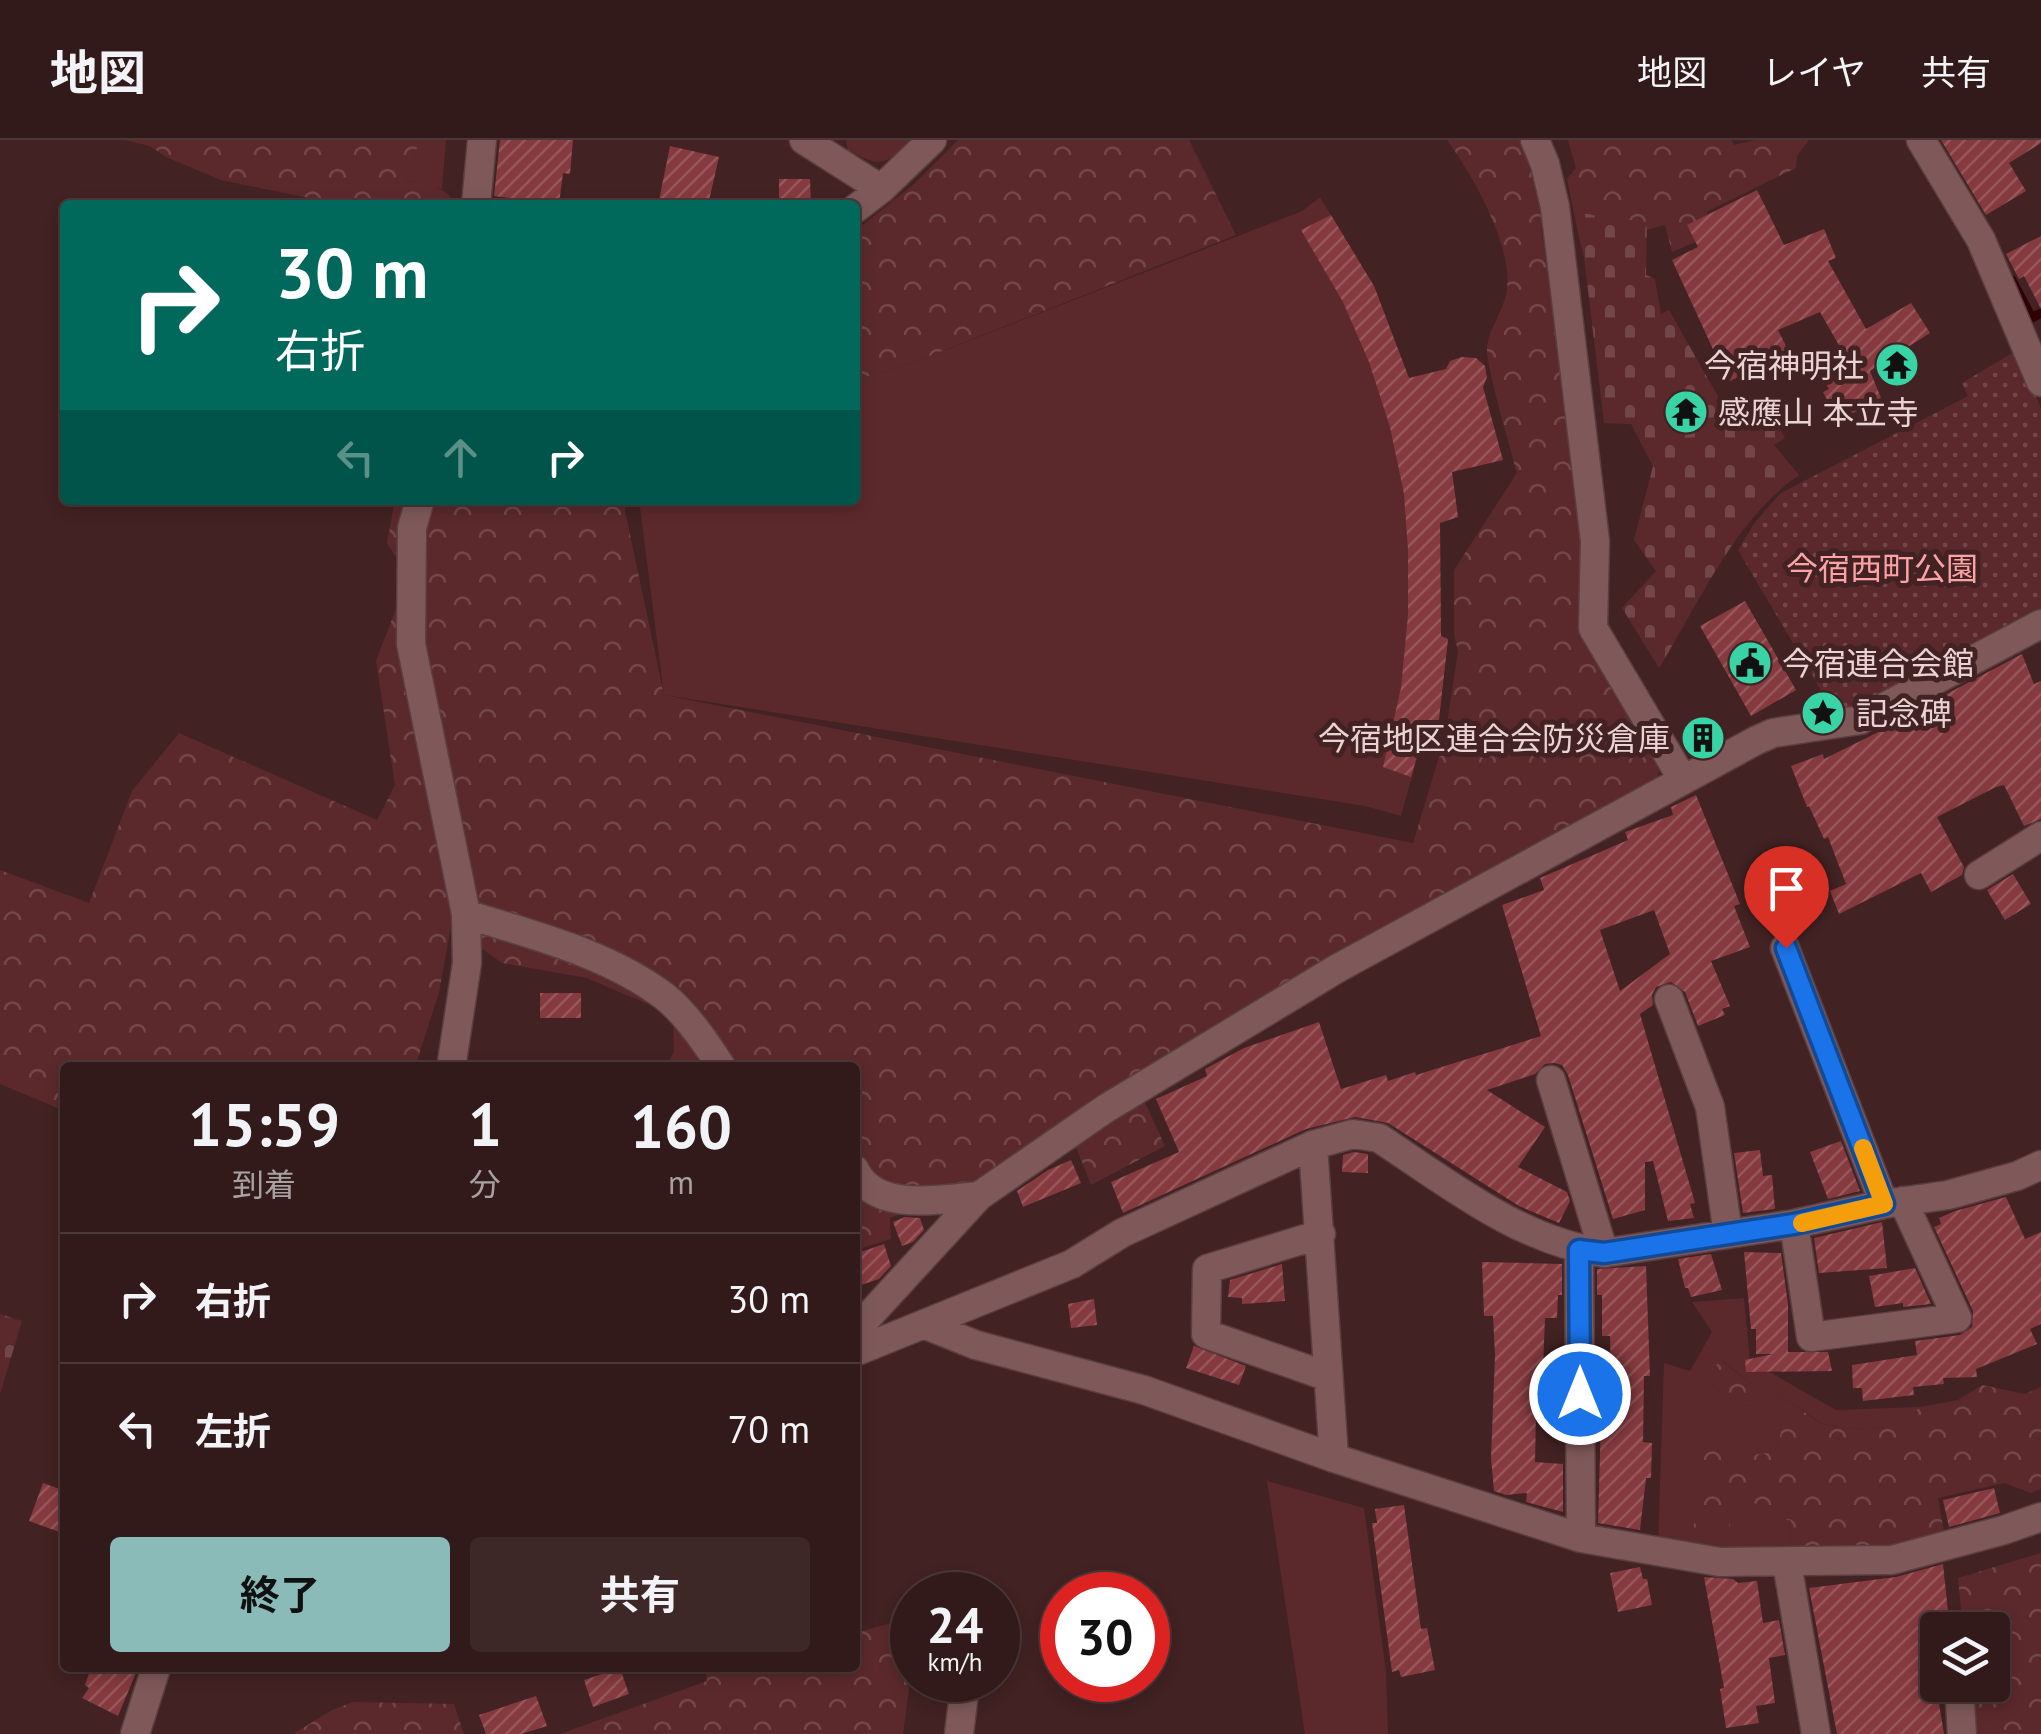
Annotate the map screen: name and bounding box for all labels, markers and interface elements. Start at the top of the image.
text: 地図 [50,41,146,103]
text: 地図 [1637,49,1707,95]
text: レイヤ [1762,49,1866,95]
text: 共有 [1921,49,1991,95]
text: 30 m [275,227,428,317]
icon: right [110,240,240,370]
text: 右折 [275,321,365,379]
temple icon: 今宿神明社 [1874,342,1920,388]
place label: 今宿神明社 [1704,344,1864,386]
temple icon: 感應山 本立寺 [1663,389,1709,435]
place label: 感應山 本立寺 [1718,391,1919,433]
icon: left [328,430,383,485]
icon: ahead [433,430,488,485]
icon: right [538,430,593,485]
park label: 今宿西町公園 [1786,547,1978,589]
public building icon: 今宿連合会館 [1727,640,1773,686]
place label: 今宿連合会館 [1782,642,1974,684]
place icon: 記念碑 [1800,690,1846,736]
place label: 記念碑 [1856,692,1952,734]
building icon: 今宿地区連合会防災倉庫 [1680,715,1726,761]
place label: 今宿地区連合会防災倉庫 [1318,717,1670,759]
pin [1744,846,1829,949]
icon: arrive [1759,861,1814,916]
text: 15:59 [188,1085,340,1163]
text: 1 [468,1085,502,1163]
text: 160 [630,1087,732,1165]
text: m [668,1161,694,1203]
text: 到着 [232,1163,296,1205]
text: 分 [469,1163,501,1205]
icon: right [110,1271,165,1326]
text: 30 m [728,1274,810,1323]
text: 右折 [195,1276,271,1325]
position arrow [1528,1342,1632,1446]
icon: left [110,1401,165,1456]
text: 70 m [728,1404,810,1453]
text: 左折 [195,1406,271,1455]
button: 終了 [110,1537,450,1652]
button: 共有 [470,1537,810,1652]
speed limit sign: 30 [1040,1572,1170,1702]
text: 24 [927,1592,983,1657]
map controls [1920,1612,2010,1702]
button: layers [1920,1612,2010,1702]
text: km/h [928,1646,982,1678]

